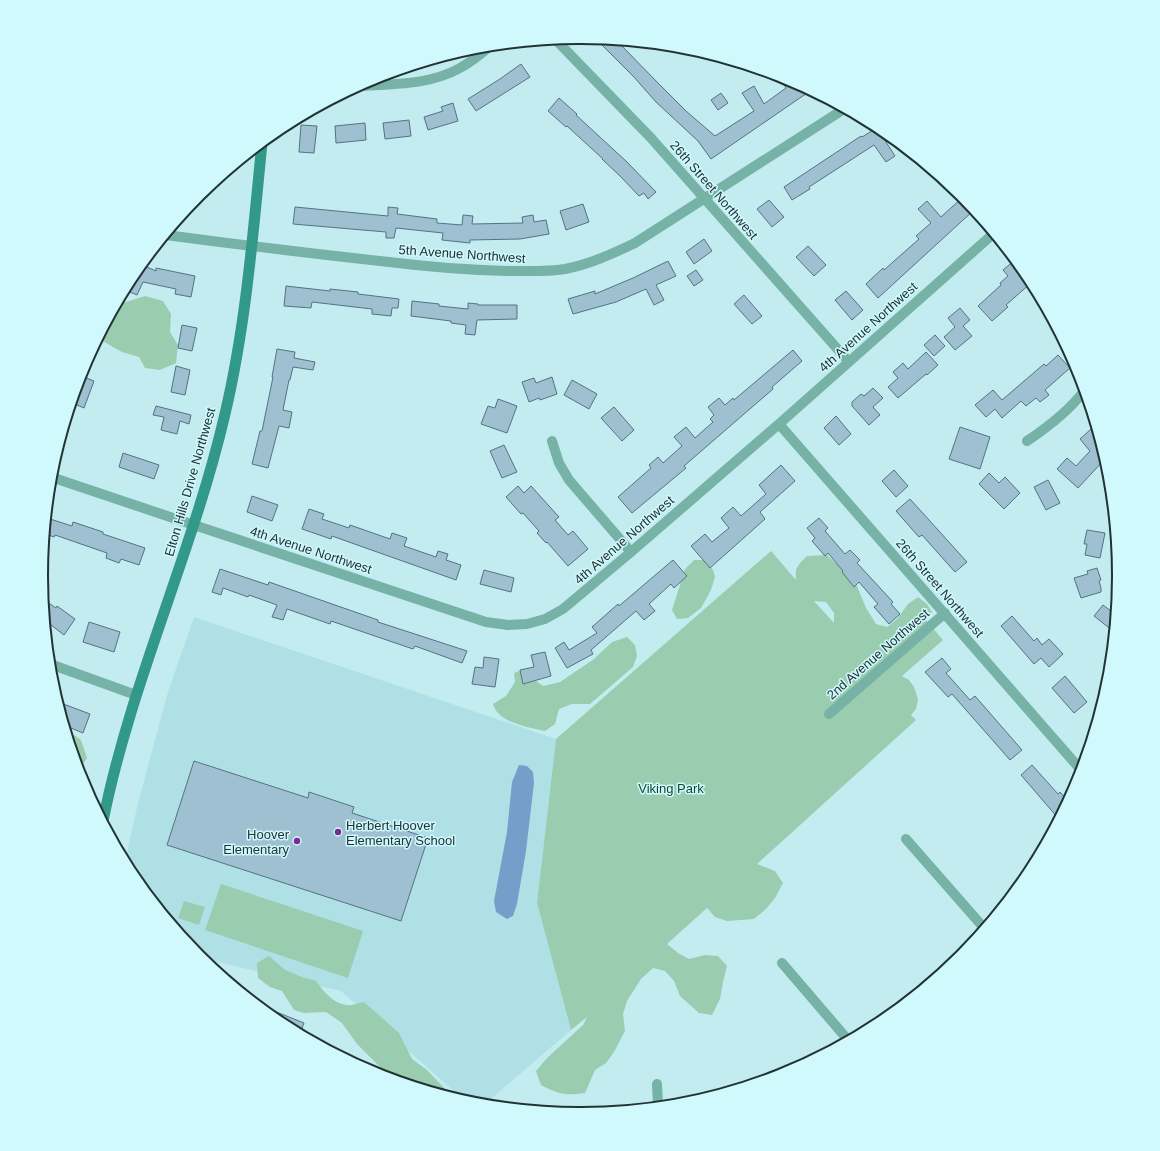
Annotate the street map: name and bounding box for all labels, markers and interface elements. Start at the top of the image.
street label: 26th Street Northwest [667,138,761,243]
street label: 5th Avenue Northwest [398,242,526,266]
street label: 4th Avenue Northwest [816,279,920,375]
street label: Elton Hills Drive Northwest [162,406,219,558]
street label: 4th Avenue Northwest [571,492,677,587]
street label: 4th Avenue Northwest [248,523,374,577]
street label: 26th Street Northwest [893,536,987,641]
street label: 2nd Avenue Northwest [824,605,932,702]
park label: Viking Park [638,781,704,796]
place label: Herbert Hoover Elementary School [346,818,455,848]
place label: Hoover Elementary [223,827,290,857]
marker: Herbert Hoover Elementary School [333,827,343,837]
marker: Hoover Elementary [292,836,302,846]

